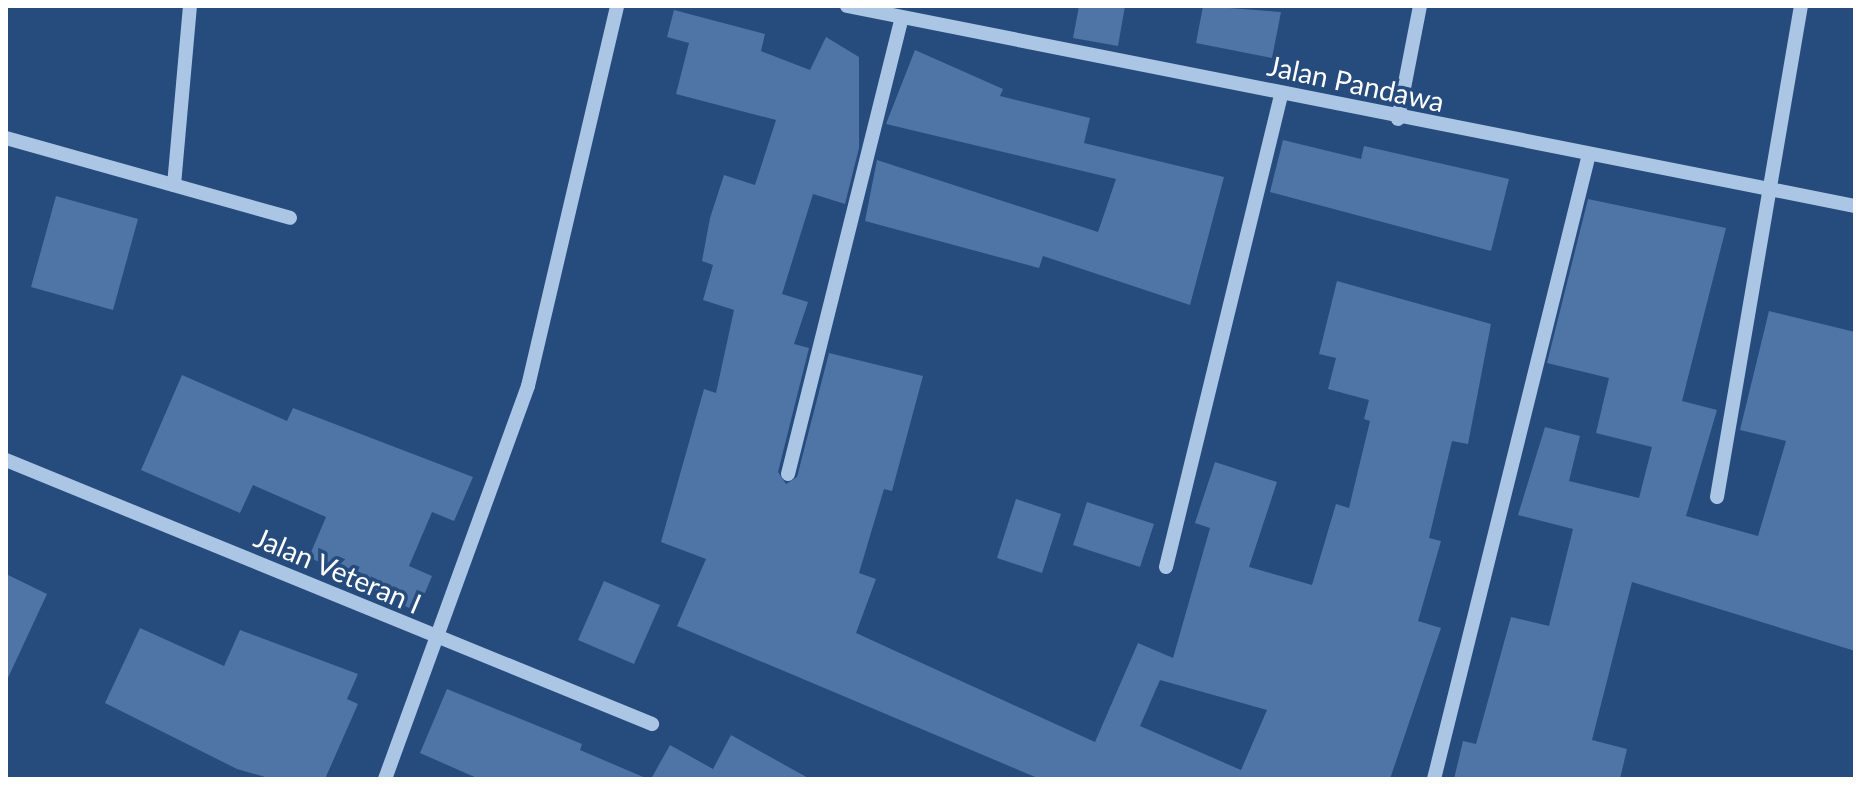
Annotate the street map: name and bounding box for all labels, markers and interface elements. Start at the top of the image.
street label: Jalan Pandawa [1265,48,1447,118]
street label: Jalan Veteran I [249,520,427,620]

